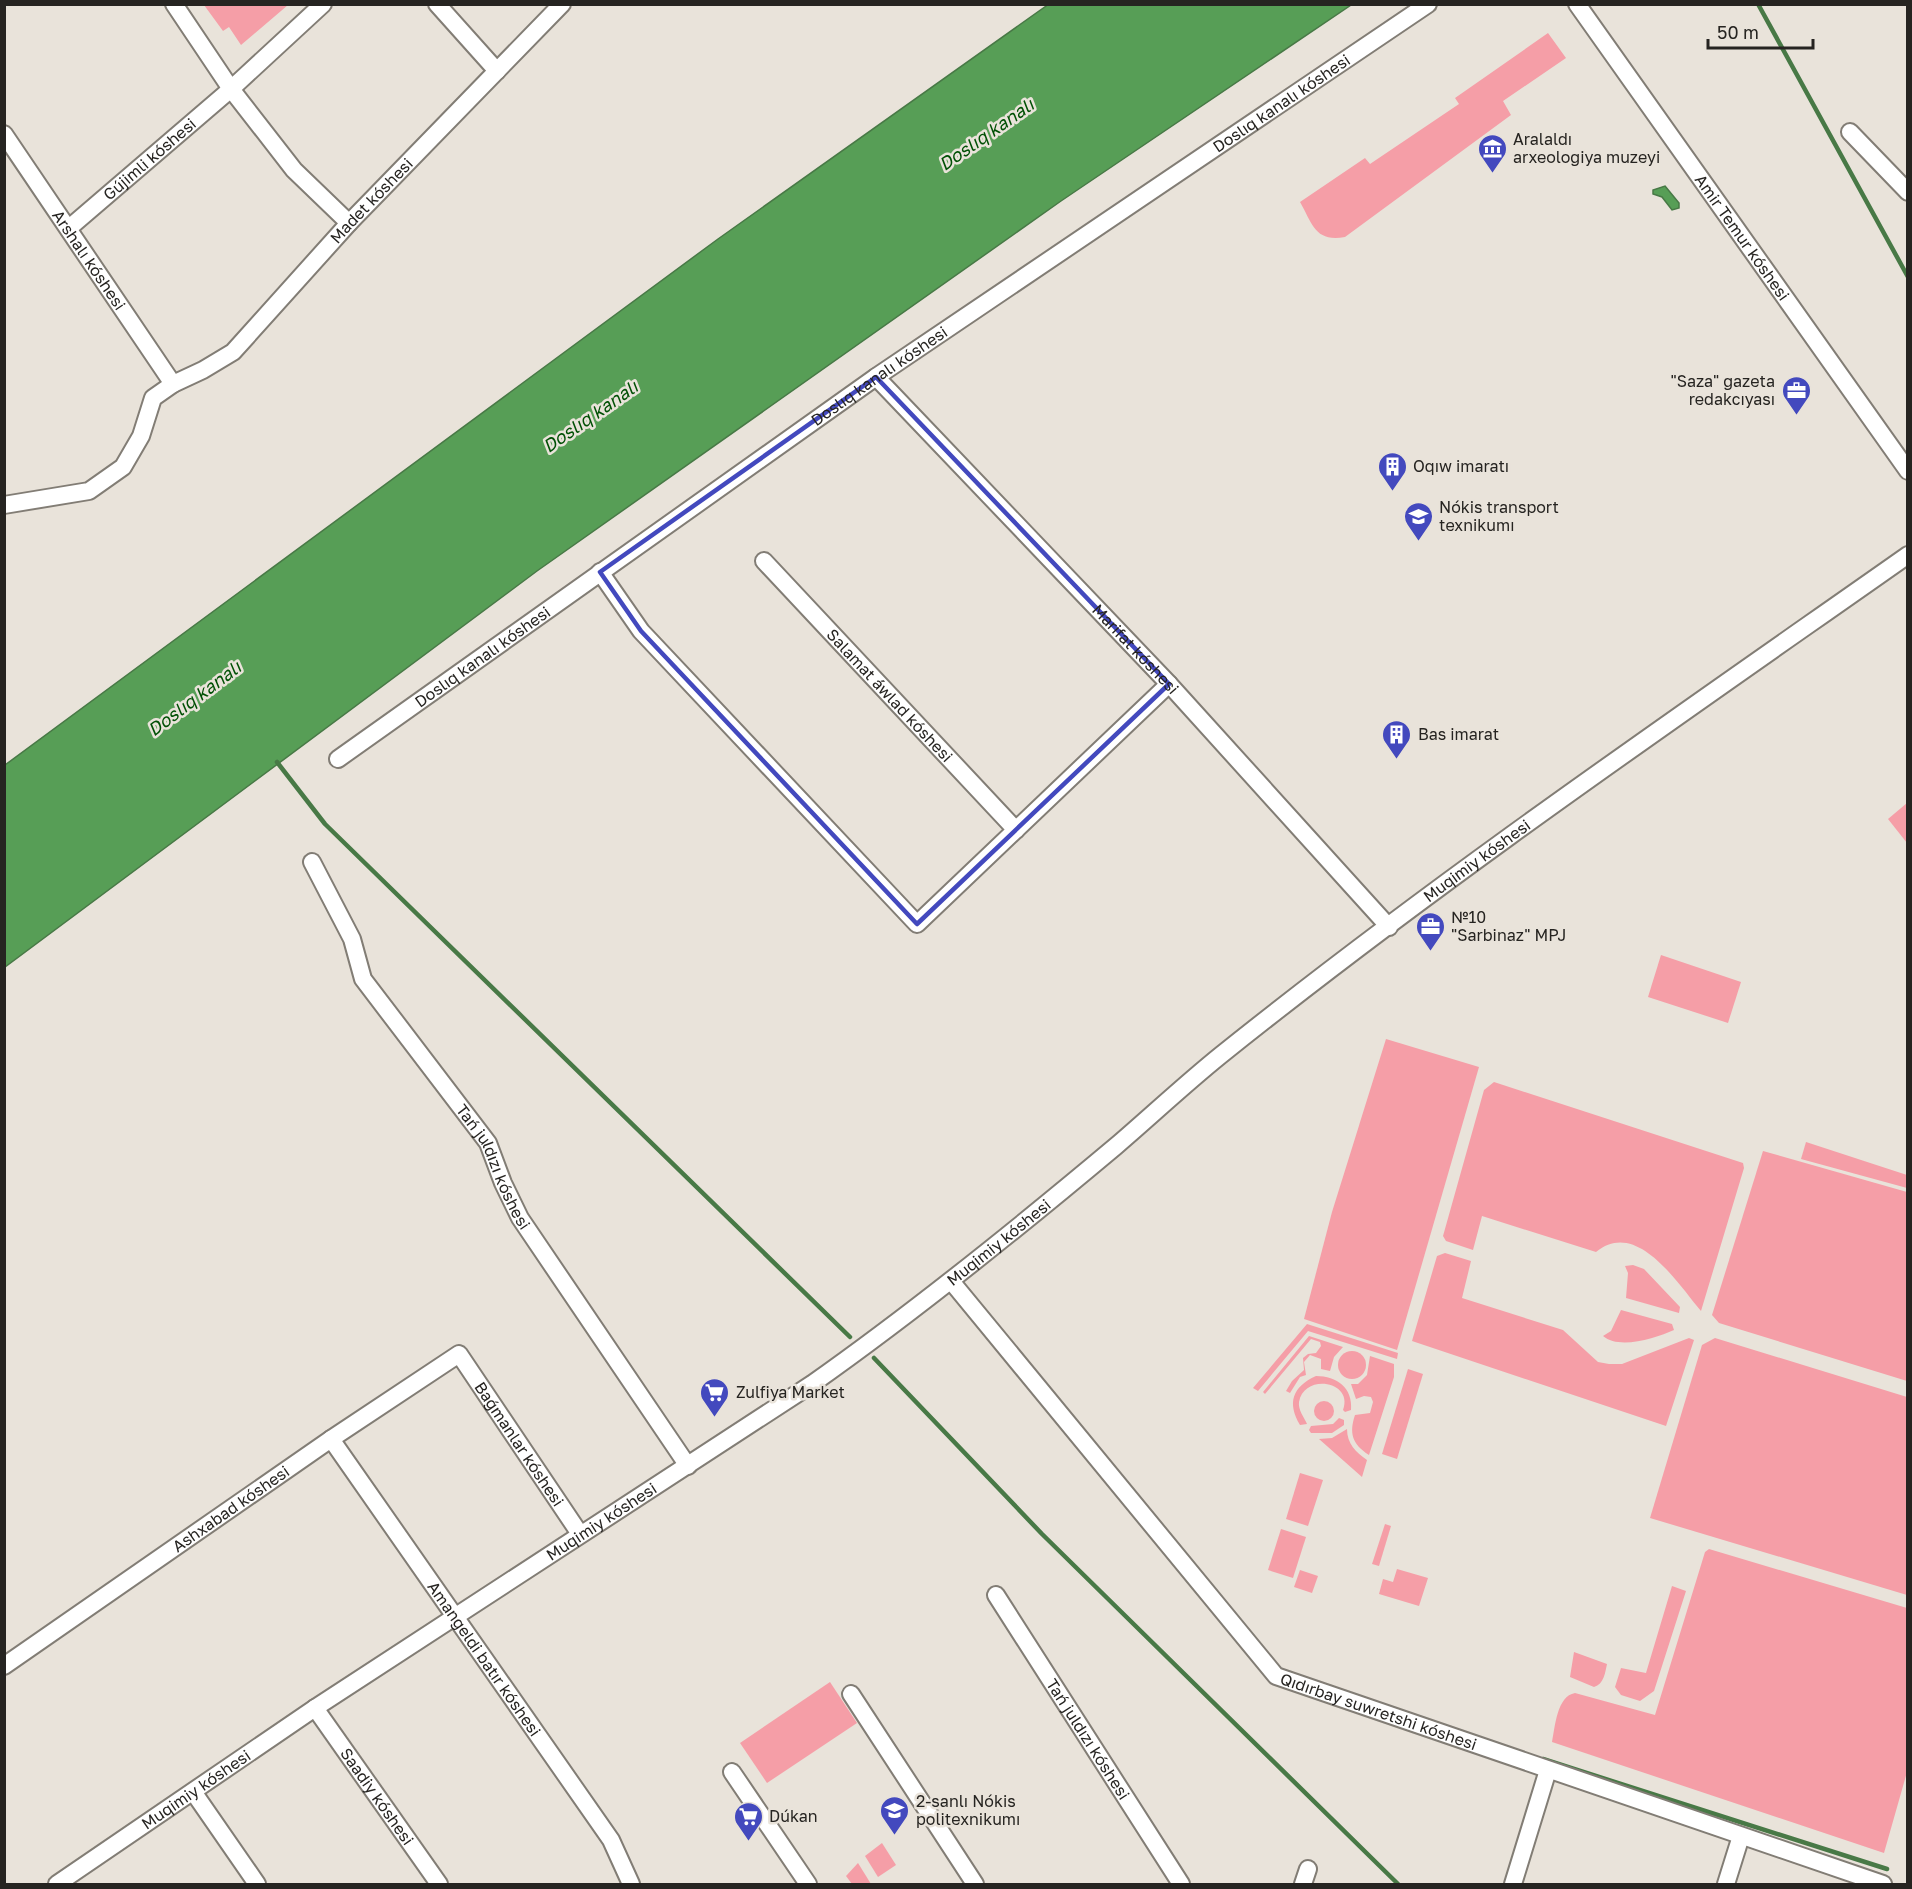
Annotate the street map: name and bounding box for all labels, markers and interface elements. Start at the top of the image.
scale bar [1708,12,1813,50]
text: 50 m [1717,21,1759,43]
street label: Doslıq kanalı kóshesi [1209,50,1354,157]
water label: Doslıq kanalı [934,92,1039,175]
street label: Gújimli kóshesi [99,114,200,204]
place label: Aralaldı arxeologiya muzeyi [1513,129,1660,167]
museum icon: Aralaldı arxeologiya muzeyi [1476,132,1508,174]
street label: Madet kóshesi [326,154,417,248]
street label: Amir Temur kóshesi [1691,170,1794,304]
street label: Arshalı kóshesi [48,206,130,314]
street label: Doslıq kanalı kóshesi [807,322,951,430]
place label: "Saza" gazeta redakcıyası [1670,371,1775,409]
water label: Doslıq kanalı [538,374,643,457]
office icon: "Saza" gazeta redakcıyası [1780,374,1812,416]
building icon: Oqıw imaratı [1376,450,1408,492]
place label: Oqıw imaratı [1413,456,1509,476]
place label: Nókis transport texnikumı [1439,497,1559,535]
school or university icon: Nókis transport texnikumı [1402,500,1434,542]
street label: Marifat kóshesi [1088,600,1183,698]
street label: Doslıq kanalı kóshesi [411,602,554,711]
street label: Salamat áwlad kóshesi [822,624,957,766]
water label: Doslıq kanalı [143,655,246,740]
building icon: Bas imarat [1381,718,1413,760]
place label: Bas imarat [1418,724,1499,744]
street label: Muqimiy kóshesi [1419,815,1534,906]
place label: №10 "Sarbinaz" MPJ [1451,907,1567,945]
office icon: №10 "Sarbinaz" MPJ [1414,910,1446,952]
street label: Tań juldızı kóshesi [452,1100,535,1233]
street label: Muqimiy kóshesi [943,1194,1055,1290]
supermarket icon: Zulfiya Market [699,1376,731,1418]
street label: Baǵmanlar kóshesi [470,1378,568,1510]
place label: Zulfiya Market [736,1382,845,1402]
street label: Ashxabad kóshesi [168,1461,293,1556]
street label: Muqimiy kóshesi [542,1478,660,1565]
street label: Amangeldi batır kóshesi [423,1577,545,1740]
street label: Qıdırbay suwretshi kóshesi [1278,1668,1479,1754]
street label: Tań juldızı kóshesi [1042,1675,1134,1803]
street label: Saadiy kóshesi [336,1744,418,1849]
street label: Muqimiy kóshesi [137,1745,254,1834]
place label: 2-sanlı Nókis politexnikumı [916,1791,1020,1829]
school or university icon: 2-sanlı Nókis politexnikumı [879,1794,911,1836]
supermarket icon: Dúkan [732,1800,764,1842]
place label: Dúkan [769,1806,818,1826]

